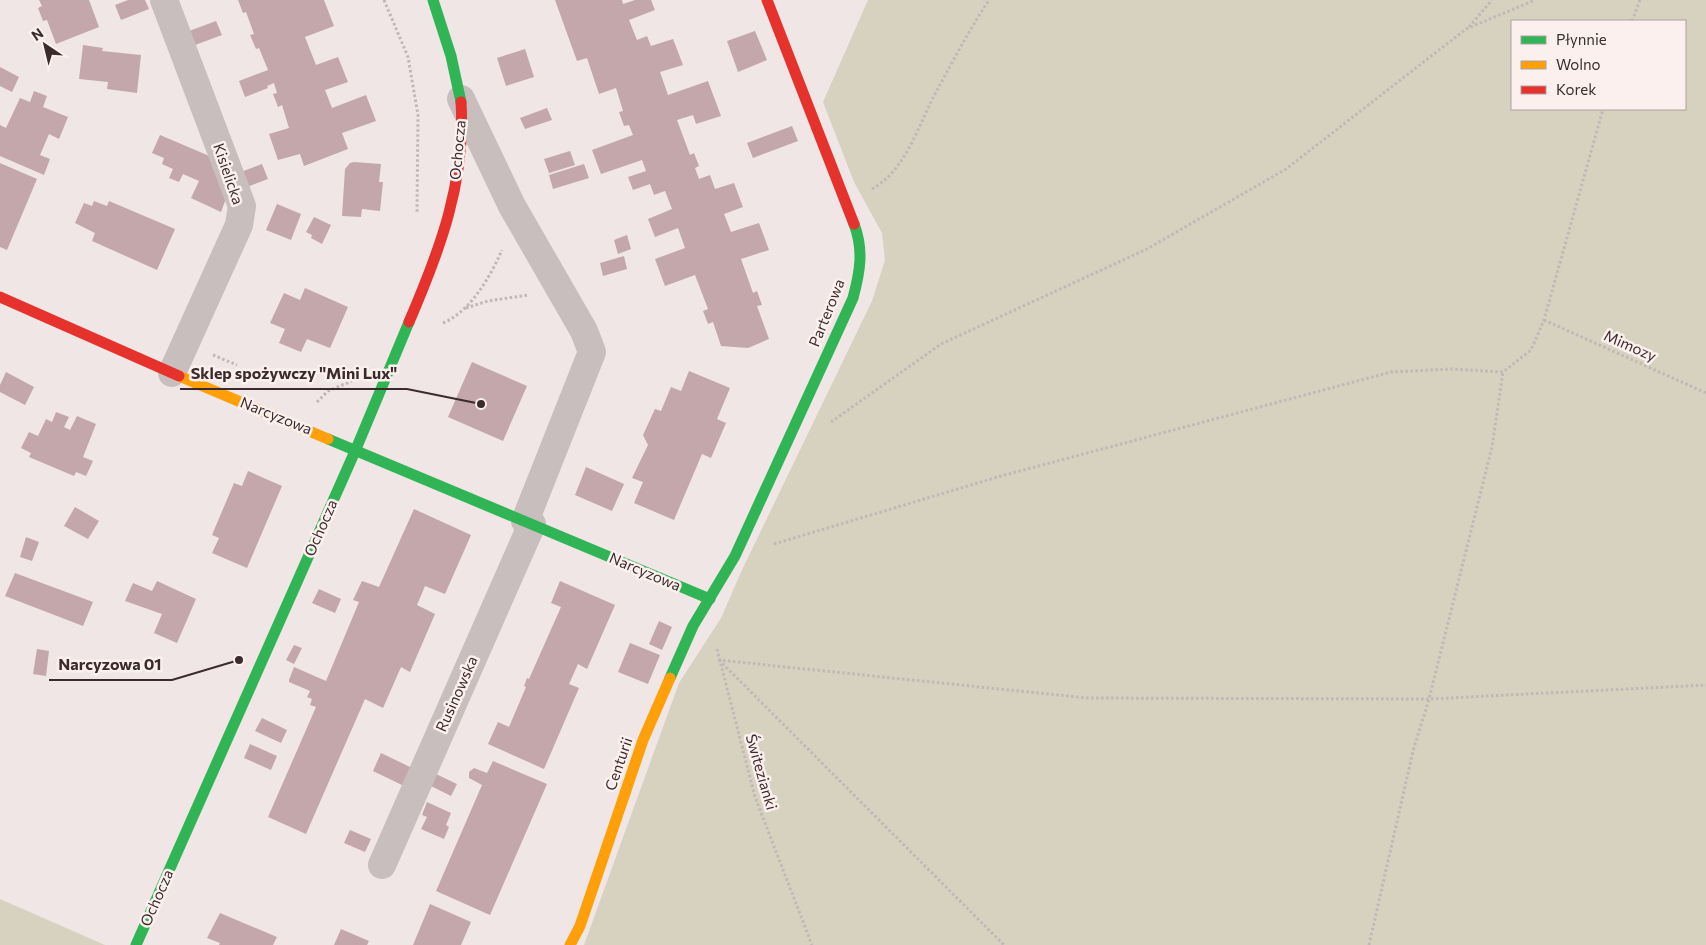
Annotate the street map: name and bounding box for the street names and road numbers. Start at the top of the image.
street label: Ochocza [445,119,469,181]
street label: Kisielicka [210,141,248,207]
street label: Parterowa [804,276,848,349]
street label: Mimozy [1601,326,1660,365]
street label: Narcyzowa [238,393,315,438]
street label: Ochocza [300,497,341,559]
street label: Narcyzowa [607,548,684,594]
street label: Rusinowska [431,653,481,734]
street label: Świtezianki [743,731,782,812]
street label: Centurii [601,735,636,793]
street label: Ochocza [136,867,177,929]

